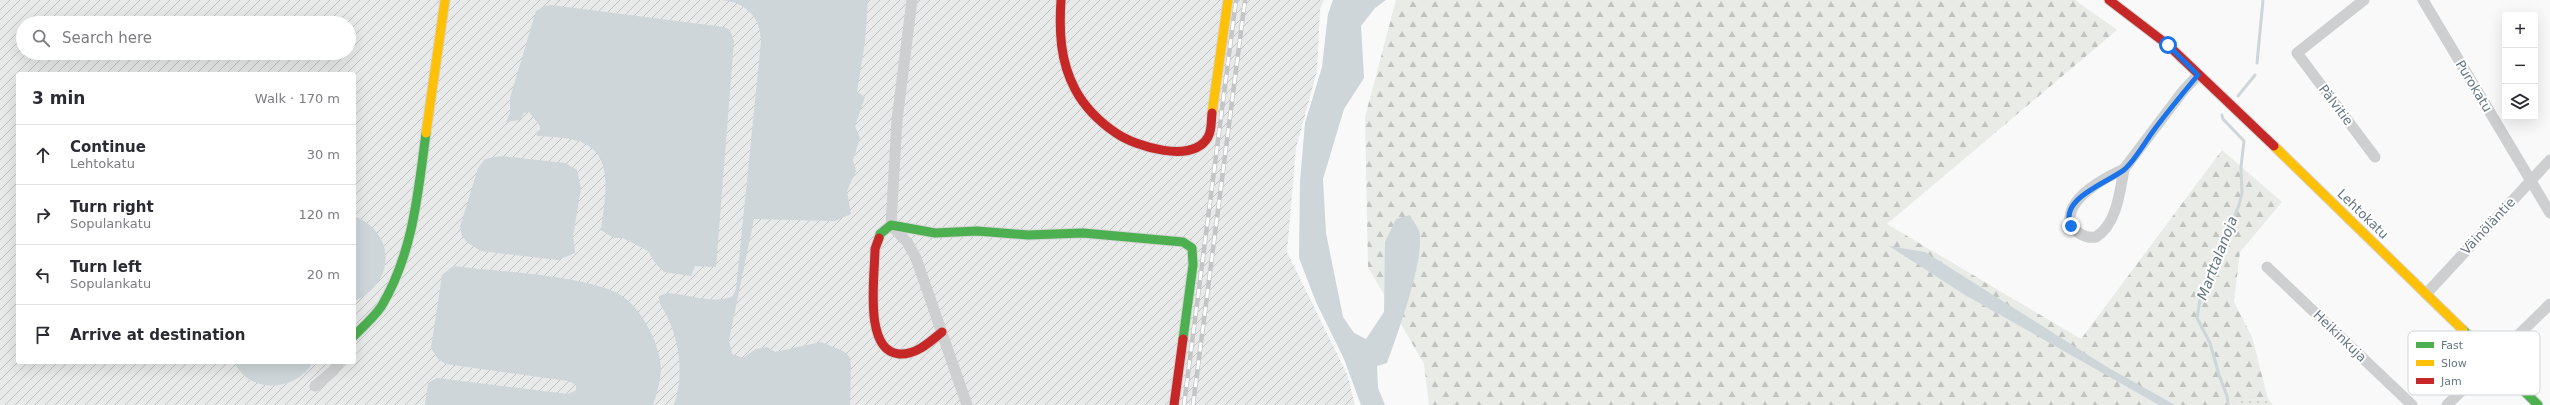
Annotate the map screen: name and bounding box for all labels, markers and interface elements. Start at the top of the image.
map controls [2502,12,2538,120]
button: + [2502,12,2538,48]
search box [16,16,356,60]
icon: search [30,27,52,49]
text: Search here [62,29,152,47]
route start [2159,36,2177,54]
button: − [2502,48,2538,84]
street label: Purokatu [2453,58,2495,114]
street label: Pälvitie [2316,82,2356,128]
button: layers [2502,84,2538,120]
text: 3 min [32,88,85,108]
text: Walk · 170 m [255,91,340,106]
text: Continue [70,138,146,156]
icon: ahead [32,144,54,166]
text: 30 m [307,147,340,162]
text: Lehtokatu [70,156,135,171]
street label: Lehtokatu [2334,186,2392,242]
street label: Väinöläntie [2458,194,2518,258]
text: Turn right [70,198,154,216]
icon: right [32,204,54,226]
text: 120 m [298,207,340,222]
water label: Marttalanoja [2194,214,2240,302]
text: Sopulankatu [70,216,151,231]
route end [2062,217,2080,235]
text: Turn left [70,258,142,276]
icon: left [32,264,54,286]
text: 20 m [307,267,340,282]
text: Sopulankatu [70,276,151,291]
street label: Heikinkuja [2310,307,2370,365]
icon: arrive [32,324,54,346]
text: Arrive at destination [70,326,245,344]
legend [2408,331,2540,395]
text: Fast [2441,339,2464,352]
text: Slow [2441,357,2467,370]
text: Jam [2440,375,2462,388]

